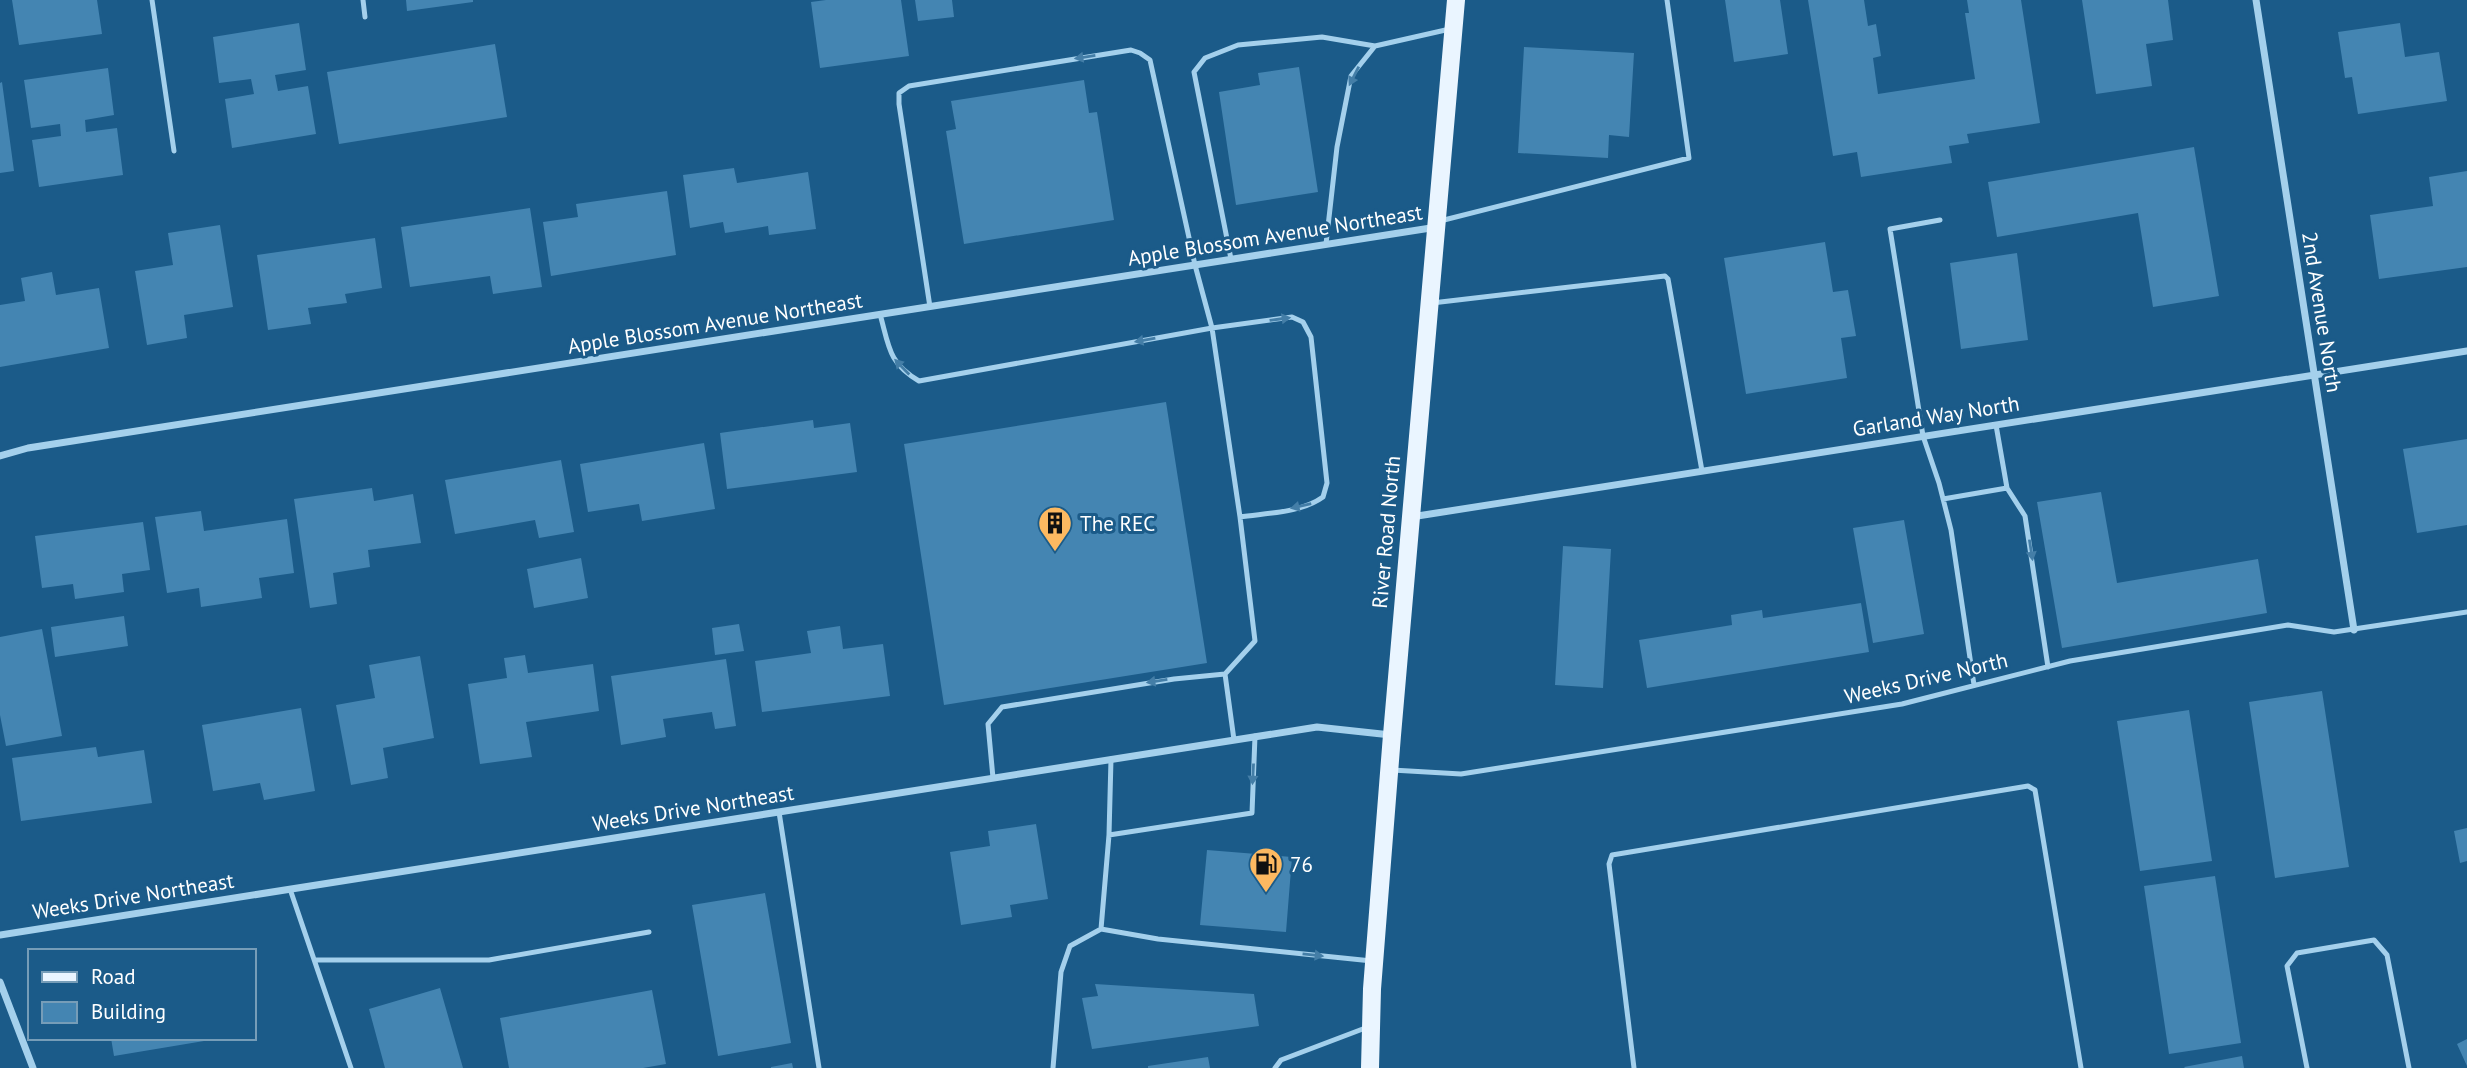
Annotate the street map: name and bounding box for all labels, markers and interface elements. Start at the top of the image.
one-way arrow [1074,52,1096,63]
one-way arrow [1349,66,1360,86]
street label: Apple Blossom Avenue Northeast [1126,198,1424,272]
street label: 2nd Avenue North [2296,230,2348,394]
street label: Apple Blossom Avenue Northeast [566,286,864,360]
one-way arrow [1269,313,1291,324]
one-way arrow [1134,335,1156,346]
one-way arrow [893,359,910,376]
street label: Garland Way North [1851,390,2021,442]
street label: River Road North [1366,454,1406,610]
one-way arrow [1290,501,1312,512]
building icon: The REC [1036,504,1074,553]
place label: The REC [1080,510,1155,537]
one-way arrow [2025,539,2036,561]
street label: Weeks Drive North [1842,646,2010,710]
one-way arrow [1146,676,1168,687]
one-way arrow [1248,764,1259,786]
street label: Weeks Drive Northeast [590,779,796,837]
fuel station icon: 76 [1247,845,1285,894]
place label: 76 [1290,851,1313,878]
street label: Weeks Drive Northeast [30,867,236,925]
legend [28,949,256,1040]
one-way arrow [1302,950,1324,961]
text: Road [91,963,135,990]
text: Building [91,998,166,1025]

